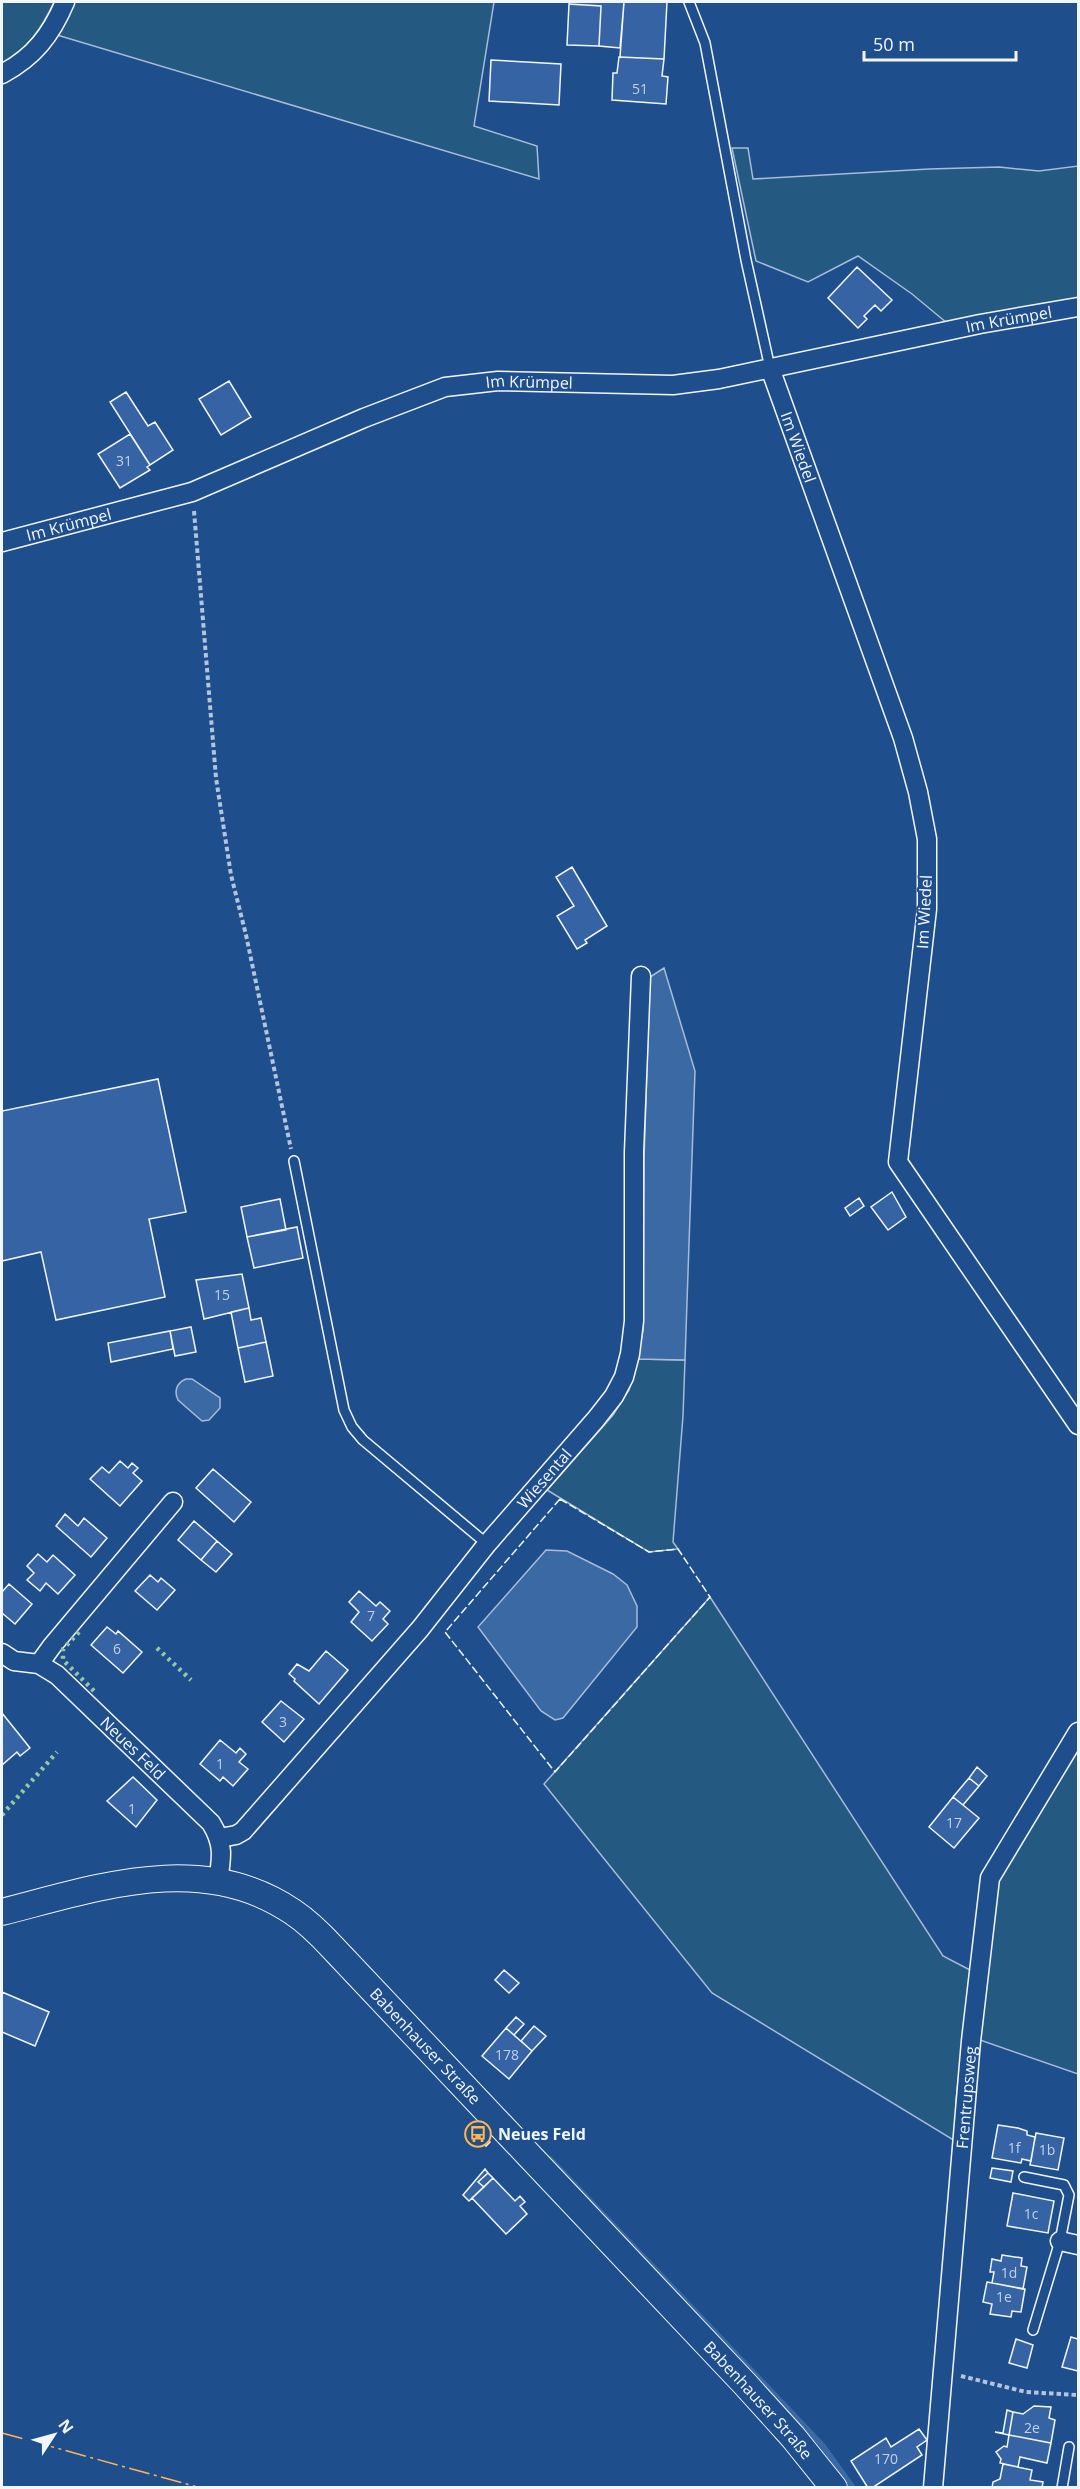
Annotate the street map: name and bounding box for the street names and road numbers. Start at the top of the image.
street label: Im Krümpel [963,301,1053,338]
street label: Im Krümpel [484,369,573,394]
street label: Im Wiedel [776,408,821,486]
street label: Im Krümpel [24,503,114,546]
street label: Im Wiedel [911,874,937,950]
street label: Wiesental [512,1444,576,1513]
street label: Neues Feld [95,1711,170,1785]
street label: Babenhauser Straße [365,1983,486,2109]
street label: Frentrupsweg [951,2045,982,2150]
street label: Babenhauser Straße [699,2336,818,2464]

